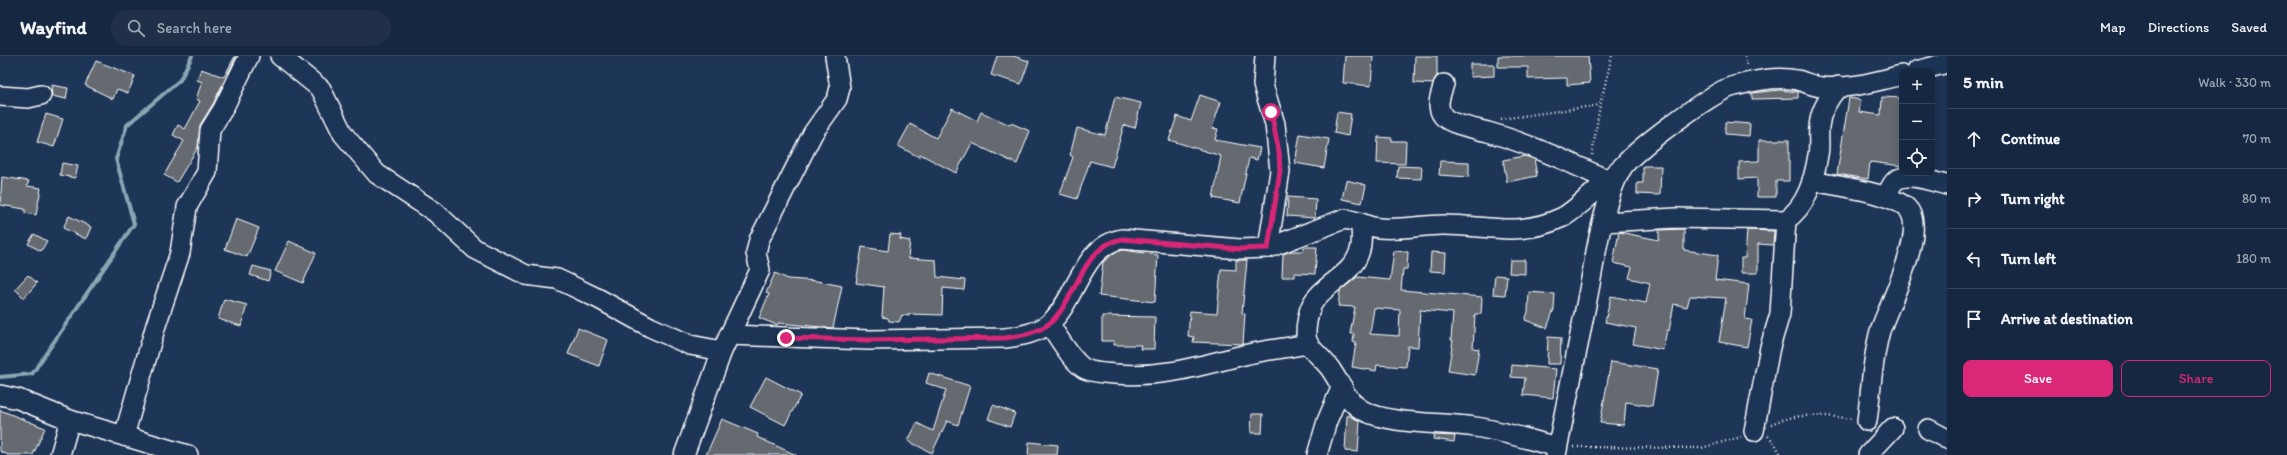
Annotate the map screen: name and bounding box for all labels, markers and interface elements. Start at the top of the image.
search box [111,10,391,46]
text: Wayfind [20,16,87,39]
icon: search [125,17,147,39]
text: Search here [157,19,232,37]
text: Map [2100,19,2126,36]
text: Directions [2148,19,2209,36]
text: Saved [2231,19,2267,36]
map controls [1899,68,1935,176]
button: + [1899,68,1935,104]
text: 5 min [1963,72,2003,92]
text: Walk · 330 m [2198,75,2271,90]
route start [1262,103,1280,121]
button: − [1899,104,1935,140]
icon: ahead [1963,128,1985,150]
text: Continue [2001,130,2060,148]
text: 70 m [2243,131,2271,146]
button: locate [1899,140,1935,176]
icon: right [1963,188,1985,210]
text: Turn right [2001,190,2065,208]
text: 80 m [2242,191,2271,206]
icon: left [1963,248,1985,270]
text: Turn left [2001,250,2056,268]
text: 180 m [2236,251,2271,266]
icon: arrive [1963,308,1985,330]
text: Arrive at destination [2001,310,2133,328]
route end [777,329,795,347]
button: Save [1963,360,2113,397]
button: Share [2121,360,2271,397]

